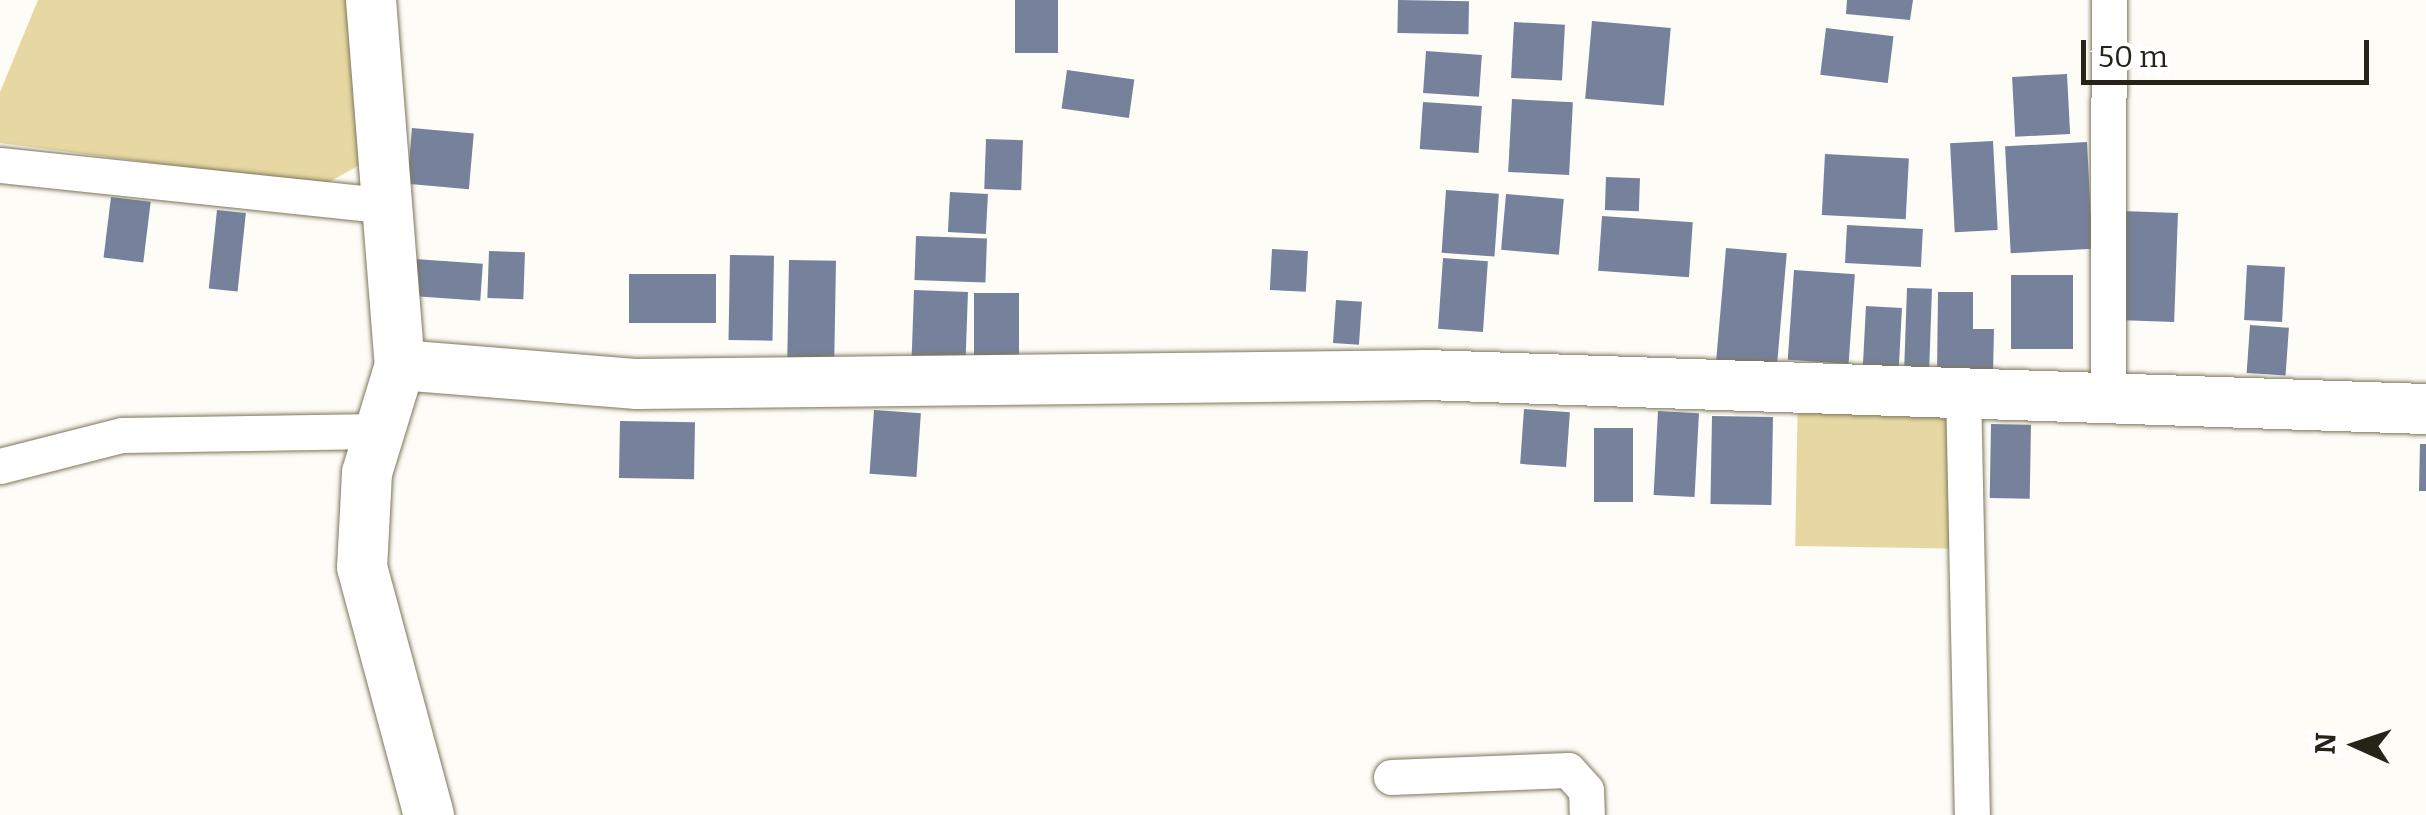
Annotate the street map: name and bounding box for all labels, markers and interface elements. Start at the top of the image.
scale bar [2086,20,2374,82]
text: 50 m [2098,39,2168,75]
north arrow [2306,695,2406,795]
text: N [2308,732,2343,755]

